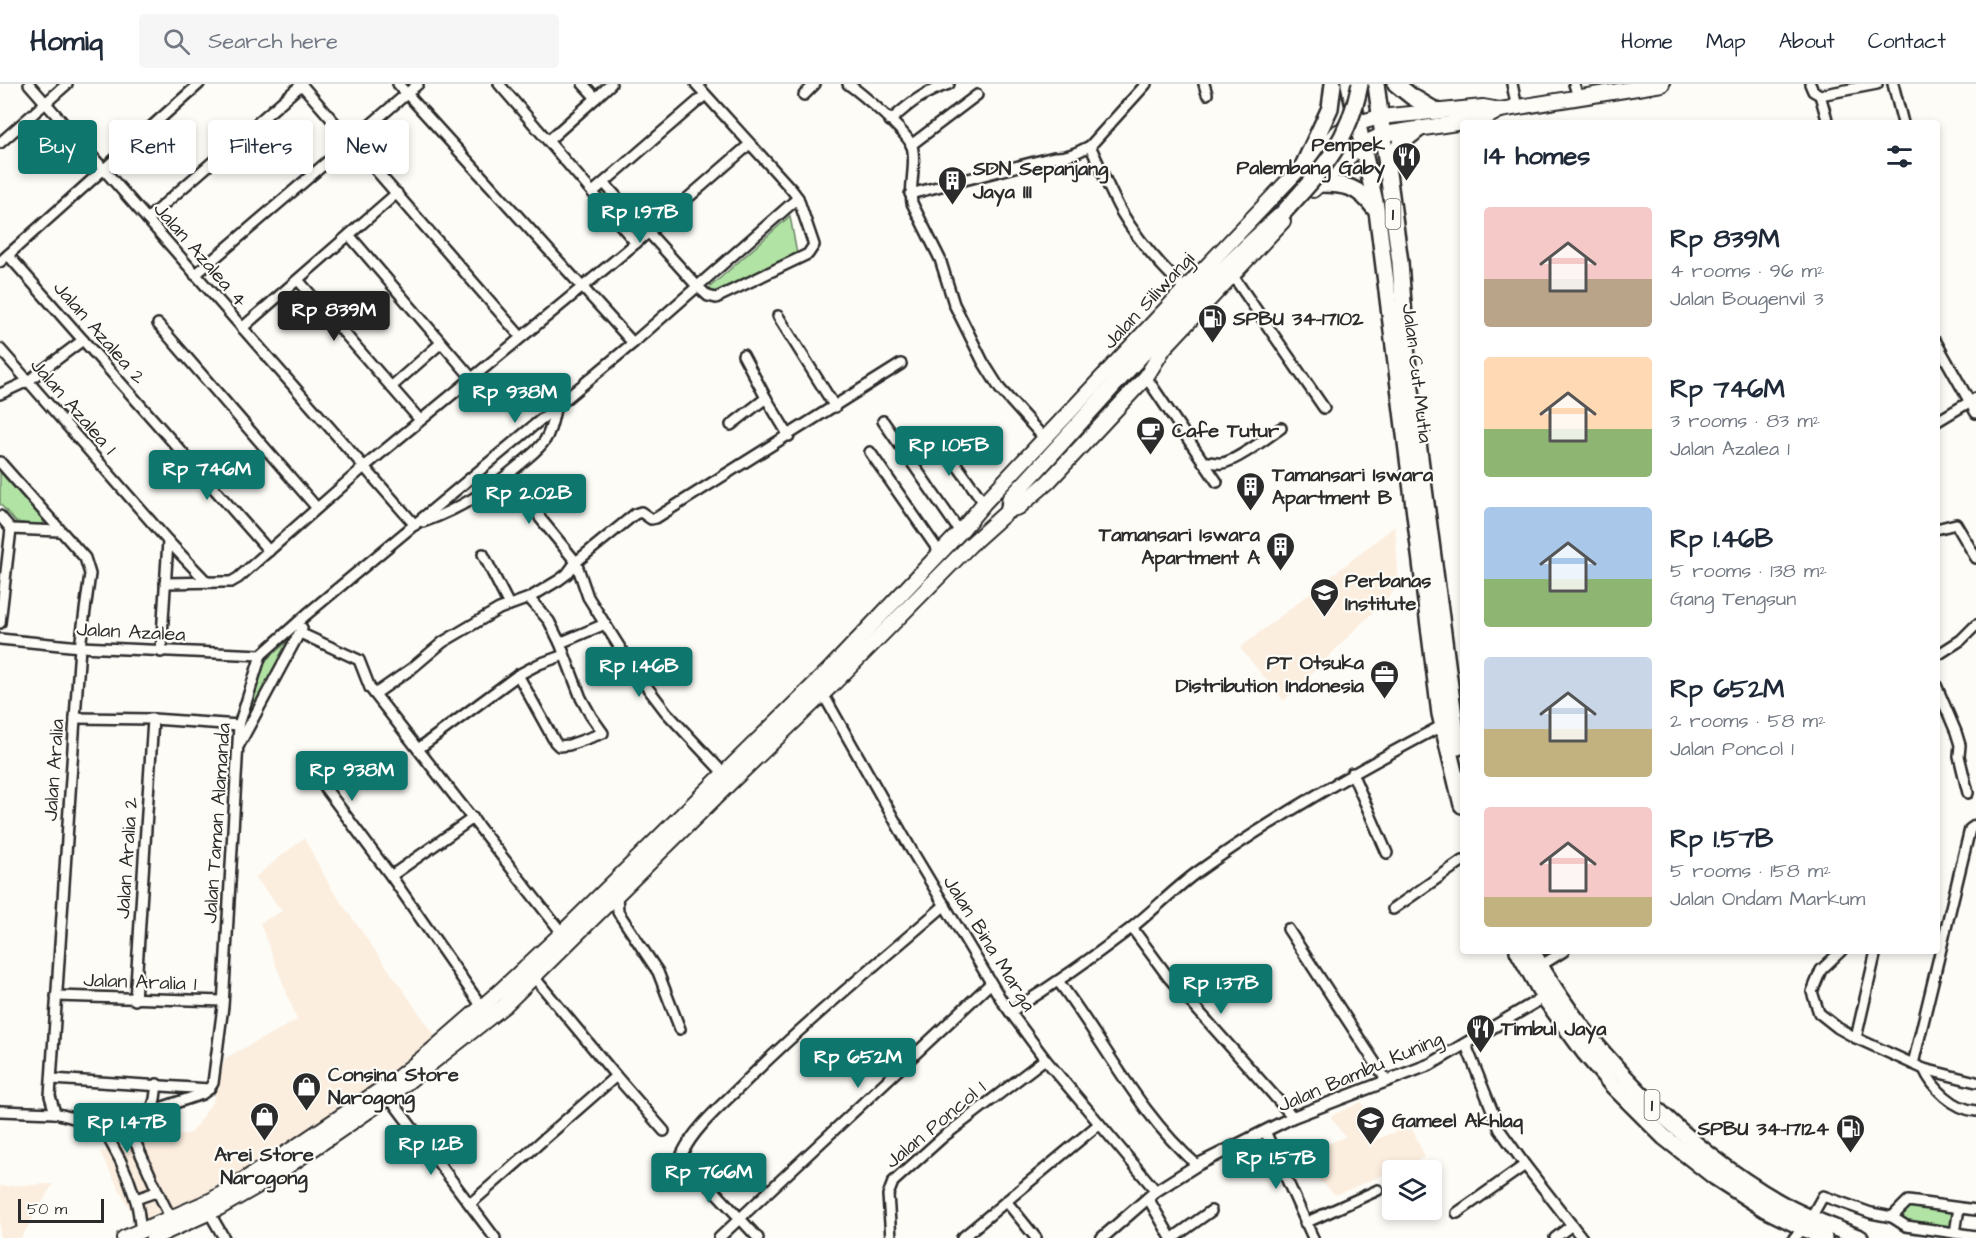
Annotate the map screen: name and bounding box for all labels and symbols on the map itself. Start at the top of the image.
place label: Pempek Palembang Gaby [1237,131,1386,183]
restaurant icon: Pempek Palembang Gaby [1390,140,1422,182]
place label: SDN Sepanjang Jaya III [972,155,1109,207]
building icon: SDN Sepanjang Jaya III [936,164,968,206]
pin: Rp 1.97B [578,193,702,244]
street label: Jalan Azalea 4 [147,196,254,313]
road number: 1 [1386,199,1400,229]
street label: Jalan Siliwangi [1096,246,1202,356]
street label: Jalan Azalea 2 [47,275,152,391]
pin: Rp 839M [279,291,389,342]
fuel station icon: SPBU 34-17102 [1196,302,1228,344]
street label: Jalan Cut Mutia [1395,302,1439,445]
place label: SPBU 34-17102 [1232,305,1364,333]
street label: Jalan Azalea 1 [23,352,123,461]
pin: Rp 938M [460,373,570,424]
cafe icon: Cafe Tutur [1135,414,1167,456]
place label: Cafe Tutur [1172,417,1280,445]
pin: Rp 1.05B [887,426,1011,477]
pin: Rp 746M [152,450,262,501]
place label: Tamansari Iswara Apartment B [1271,461,1434,512]
building icon: Tamansari Iswara Apartment B [1235,470,1267,512]
pin: Rp 2.02B [467,474,591,525]
place label: Tamansari Iswara Apartment A [1098,521,1261,572]
building icon: Tamansari Iswara Apartment A [1265,530,1297,572]
place label: Perbanas Institute [1345,567,1431,618]
school or university icon: Perbanas Institute [1308,576,1340,618]
street label: Jalan Azalea [76,615,186,649]
pin: Rp 1.46B [577,647,701,698]
place label: PT Otsuka Distribution Indonesia [1175,649,1365,700]
office icon: PT Otsuka Distribution Indonesia [1369,658,1401,700]
street label: Jalan Aralia [36,718,72,822]
street label: Jalan Taman Alamanda [196,722,238,924]
pin: Rp 938M [297,751,407,802]
street label: Jalan Aralia 2 [109,796,145,920]
street label: Jalan Bina Marga [935,870,1042,1018]
pin: Rp 1.37B [1159,964,1283,1015]
street label: Jalan Aralia 1 [83,966,197,998]
restaurant icon: Timbul Jaya [1464,1012,1496,1054]
place label: Timbul Jaya [1500,1015,1607,1044]
street label: Jalan Bambu Kuning [1273,1024,1448,1120]
pin: Rp 652M [803,1038,913,1089]
place label: Consina Store Narogong [328,1061,459,1113]
shop icon: Consina Store Narogong [291,1070,323,1112]
street label: Jalan Poncol 1 [879,1074,992,1175]
road number: 1 [1644,1090,1660,1120]
shop icon: Arei Store Narogong [248,1100,280,1142]
pin: Rp 1.47B [65,1103,189,1154]
school or university icon: Gameel Akhlaq [1355,1104,1387,1146]
place label: Gameel Akhlaq [1392,1107,1524,1135]
fuel station icon: SPBU 34-17124 [1834,1112,1866,1154]
place label: SPBU 34-17124 [1696,1115,1829,1143]
pin: Rp 1.2B [376,1125,486,1176]
pin: Rp 1.57B [1214,1139,1338,1190]
place label: Arei Store Narogong [214,1141,314,1193]
pin: Rp 766M [654,1153,764,1204]
scale bar [18,1196,104,1224]

